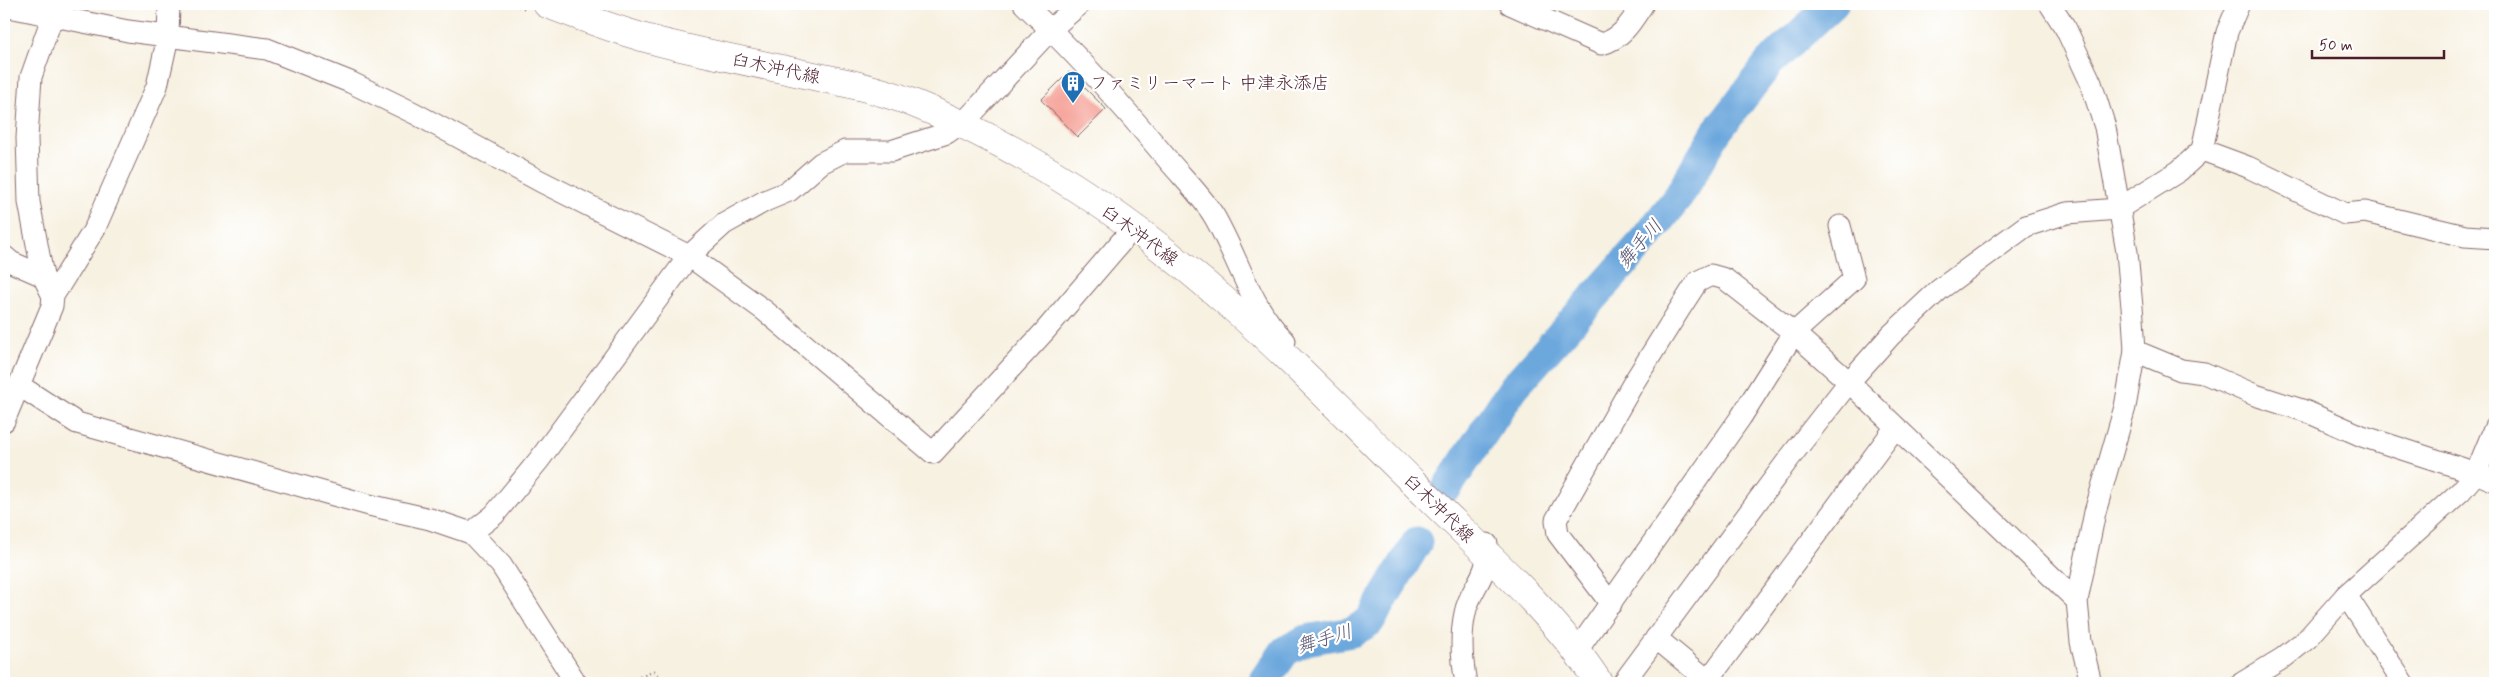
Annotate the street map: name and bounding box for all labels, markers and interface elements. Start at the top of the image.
scale bar [2312,28,2444,60]
text: 50 m [2319,36,2353,56]
street label: 臼木沖代線 [729,48,822,90]
building icon: ファミリーマート 中津永添店 [1060,70,1086,104]
place label: ファミリーマート 中津永添店 [1090,72,1329,96]
street label: 臼木沖代線 [1096,200,1183,272]
water label: 舞手川 [1612,214,1668,274]
street label: 臼木沖代線 [1398,469,1479,549]
water label: 舞手川 [1294,619,1355,660]

